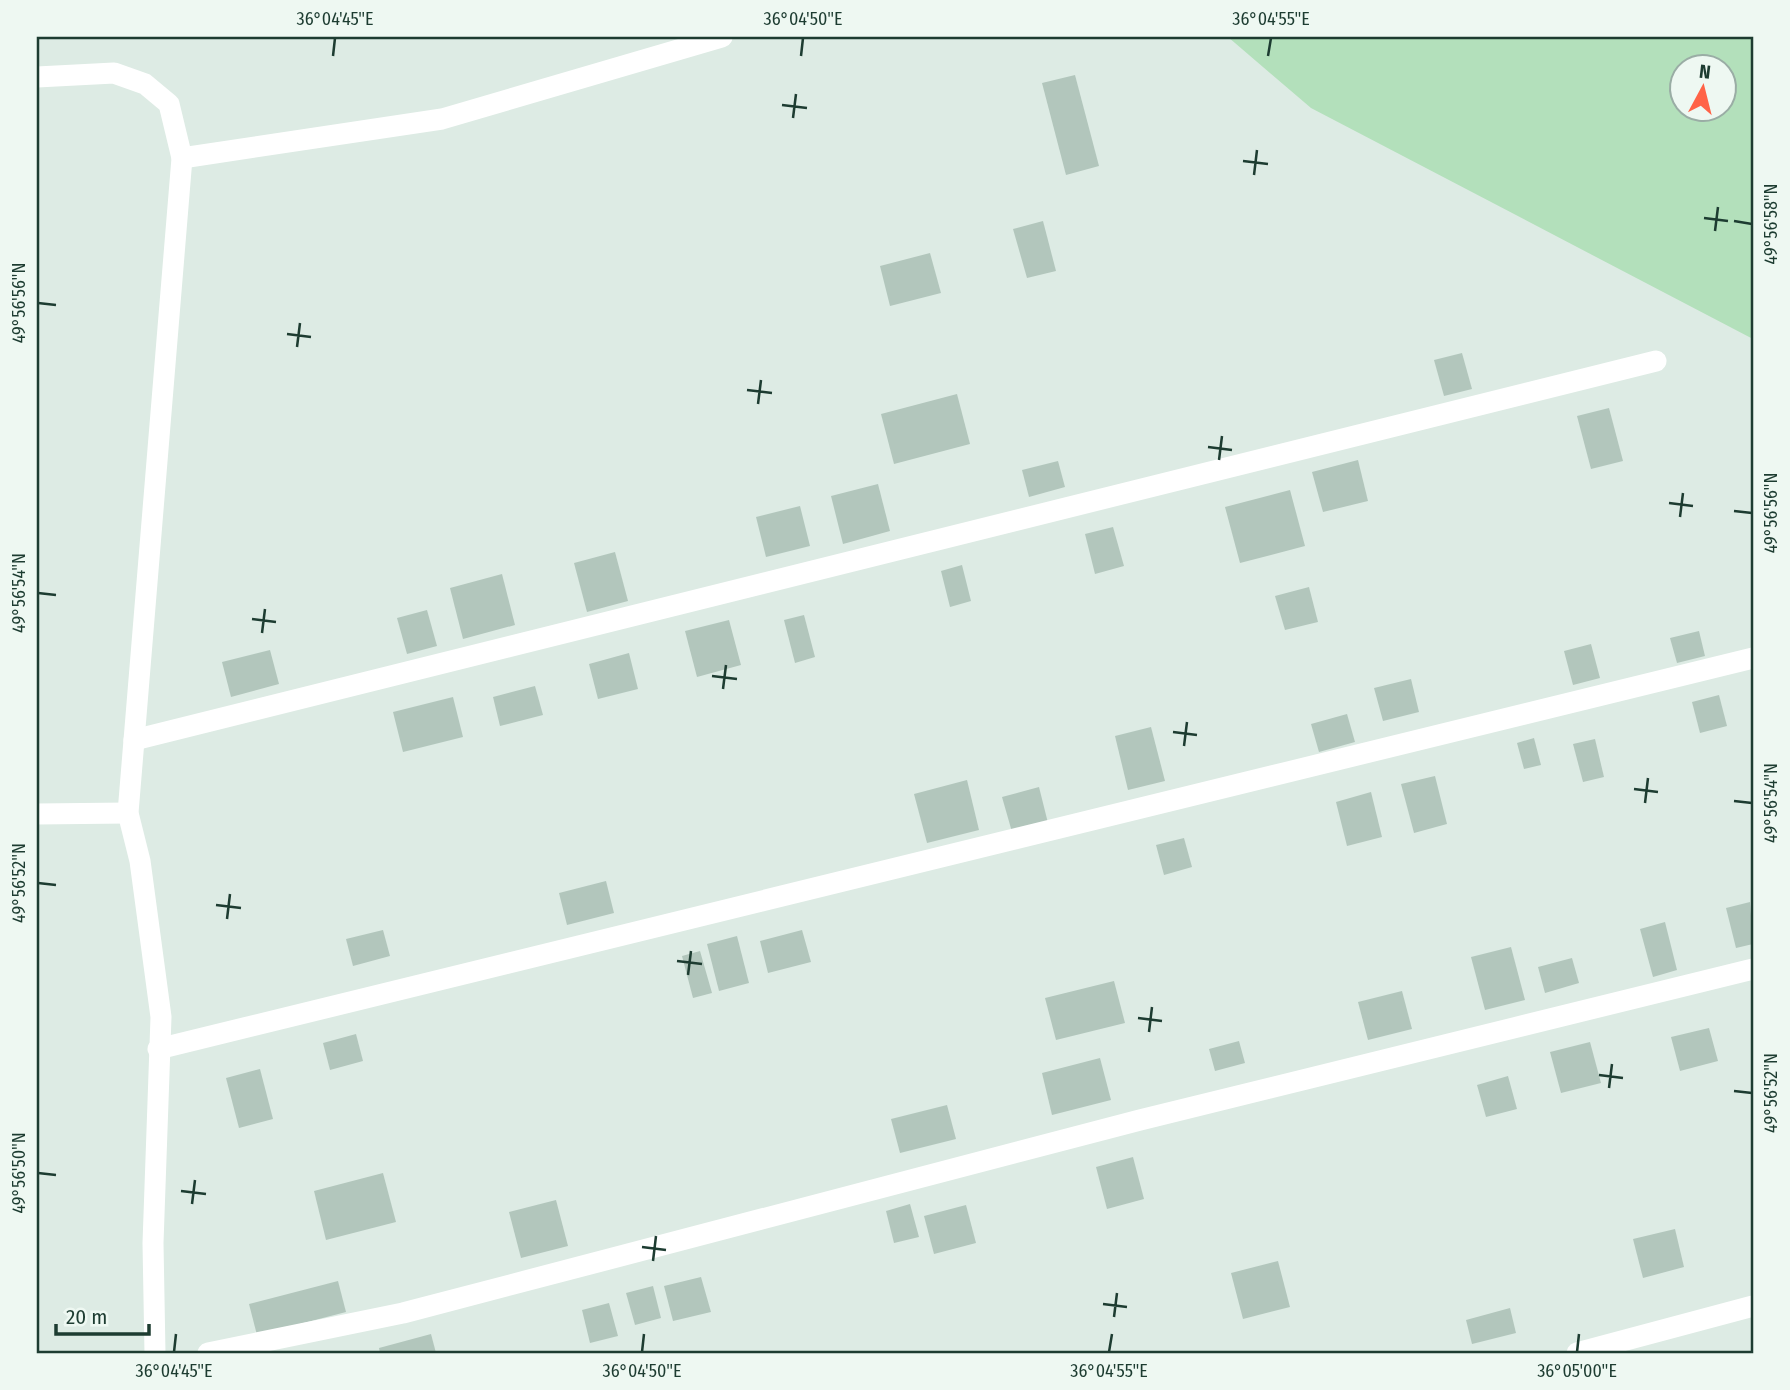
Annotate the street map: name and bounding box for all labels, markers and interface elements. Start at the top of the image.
text: 36°04'45"E [297,8,373,30]
text: 36°04'50"E [764,8,842,30]
text: 36°04'55"E [1232,8,1310,30]
north arrow [1668,52,1738,122]
text: N [1698,60,1712,84]
text: 49°56'58"N [1760,184,1782,264]
text: 49°56'56"N [8,263,30,343]
text: 49°56'56"N [1760,473,1782,553]
text: 49°56'54"N [8,553,30,633]
text: 49°56'54"N [1760,763,1782,843]
text: 49°56'52"N [8,843,30,923]
text: 49°56'52"N [1760,1053,1782,1133]
text: 49°56'50"N [8,1132,30,1214]
scale bar [56,1292,149,1336]
text: 20 m [66,1304,107,1330]
text: 36°04'45"E [136,1360,212,1382]
text: 36°04'50"E [603,1360,681,1382]
text: 36°04'55"E [1070,1360,1148,1382]
text: 36°05'00"E [1537,1360,1617,1382]

